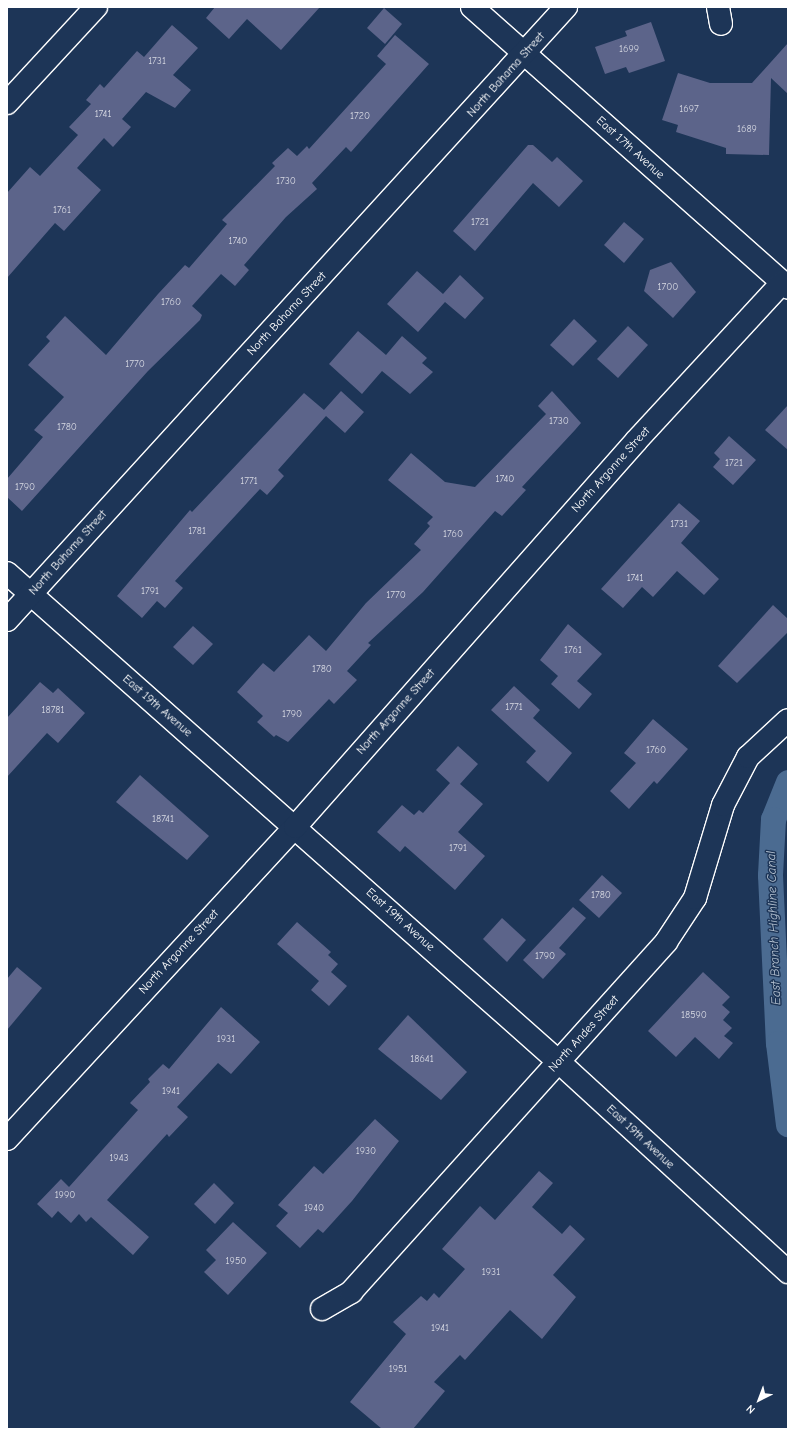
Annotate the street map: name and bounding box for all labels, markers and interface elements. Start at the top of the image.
street label: North Bahama Street [464,30,548,120]
house number: 1699 [619,44,639,56]
house number: 1731 [148,56,166,68]
house number: 1697 [679,104,699,116]
house number: 1741 [95,109,111,121]
house number: 1720 [350,111,370,123]
street label: East 17th Avenue [593,114,667,182]
house number: 1689 [737,124,757,136]
house number: 1730 [276,176,296,188]
house number: 1761 [53,205,71,217]
house number: 1721 [471,217,489,229]
house number: 1740 [229,236,247,248]
street label: North Bahama Street [244,269,330,359]
house number: 1700 [658,282,678,294]
house number: 1760 [161,297,181,309]
house number: 1770 [125,359,145,371]
house number: 1730 [549,416,569,428]
house number: 1780 [57,422,77,434]
street label: North Argonne Street [569,424,653,516]
house number: 1721 [725,458,743,470]
house number: 1740 [496,474,514,486]
house number: 1771 [240,476,258,488]
house number: 1790 [15,482,35,494]
street label: North Bahama Street [26,508,110,598]
house number: 1731 [670,519,688,531]
house number: 1781 [188,526,206,538]
house number: 1760 [443,529,463,541]
house number: 1741 [627,573,643,585]
house number: 1791 [141,586,159,598]
house number: 1770 [386,590,406,602]
house number: 1761 [564,645,582,657]
house number: 1780 [312,664,332,676]
street label: North Argonne Street [354,666,438,758]
street label: East 19th Avenue [119,672,195,740]
house number: 1771 [505,702,523,714]
house number: 18781 [42,705,64,717]
house number: 1790 [282,709,302,721]
house number: 1760 [646,745,666,757]
house number: 18741 [152,814,174,826]
house number: 1791 [449,843,467,855]
water label: East Branch Highline Canal [764,851,784,1005]
street label: East 19th Avenue [363,885,437,955]
house number: 1780 [591,890,611,902]
street label: North Argonne Street [136,907,222,997]
house number: 1790 [535,951,555,963]
street label: North Andes Street [546,993,622,1075]
house number: 18590 [681,1010,707,1022]
house number: 1931 [217,1034,235,1046]
house number: 18641 [410,1054,434,1066]
house number: 1941 [162,1086,180,1098]
street label: East 19th Avenue [603,1102,677,1172]
house number: 1930 [356,1146,376,1158]
house number: 1943 [109,1153,129,1165]
house number: 1990 [55,1190,75,1202]
house number: 1940 [304,1203,324,1215]
house number: 1950 [226,1256,246,1268]
house number: 1931 [482,1267,500,1279]
house number: 1941 [431,1323,449,1335]
house number: 1951 [389,1364,407,1376]
north arrow [739,1380,779,1420]
text: N [744,1402,758,1417]

